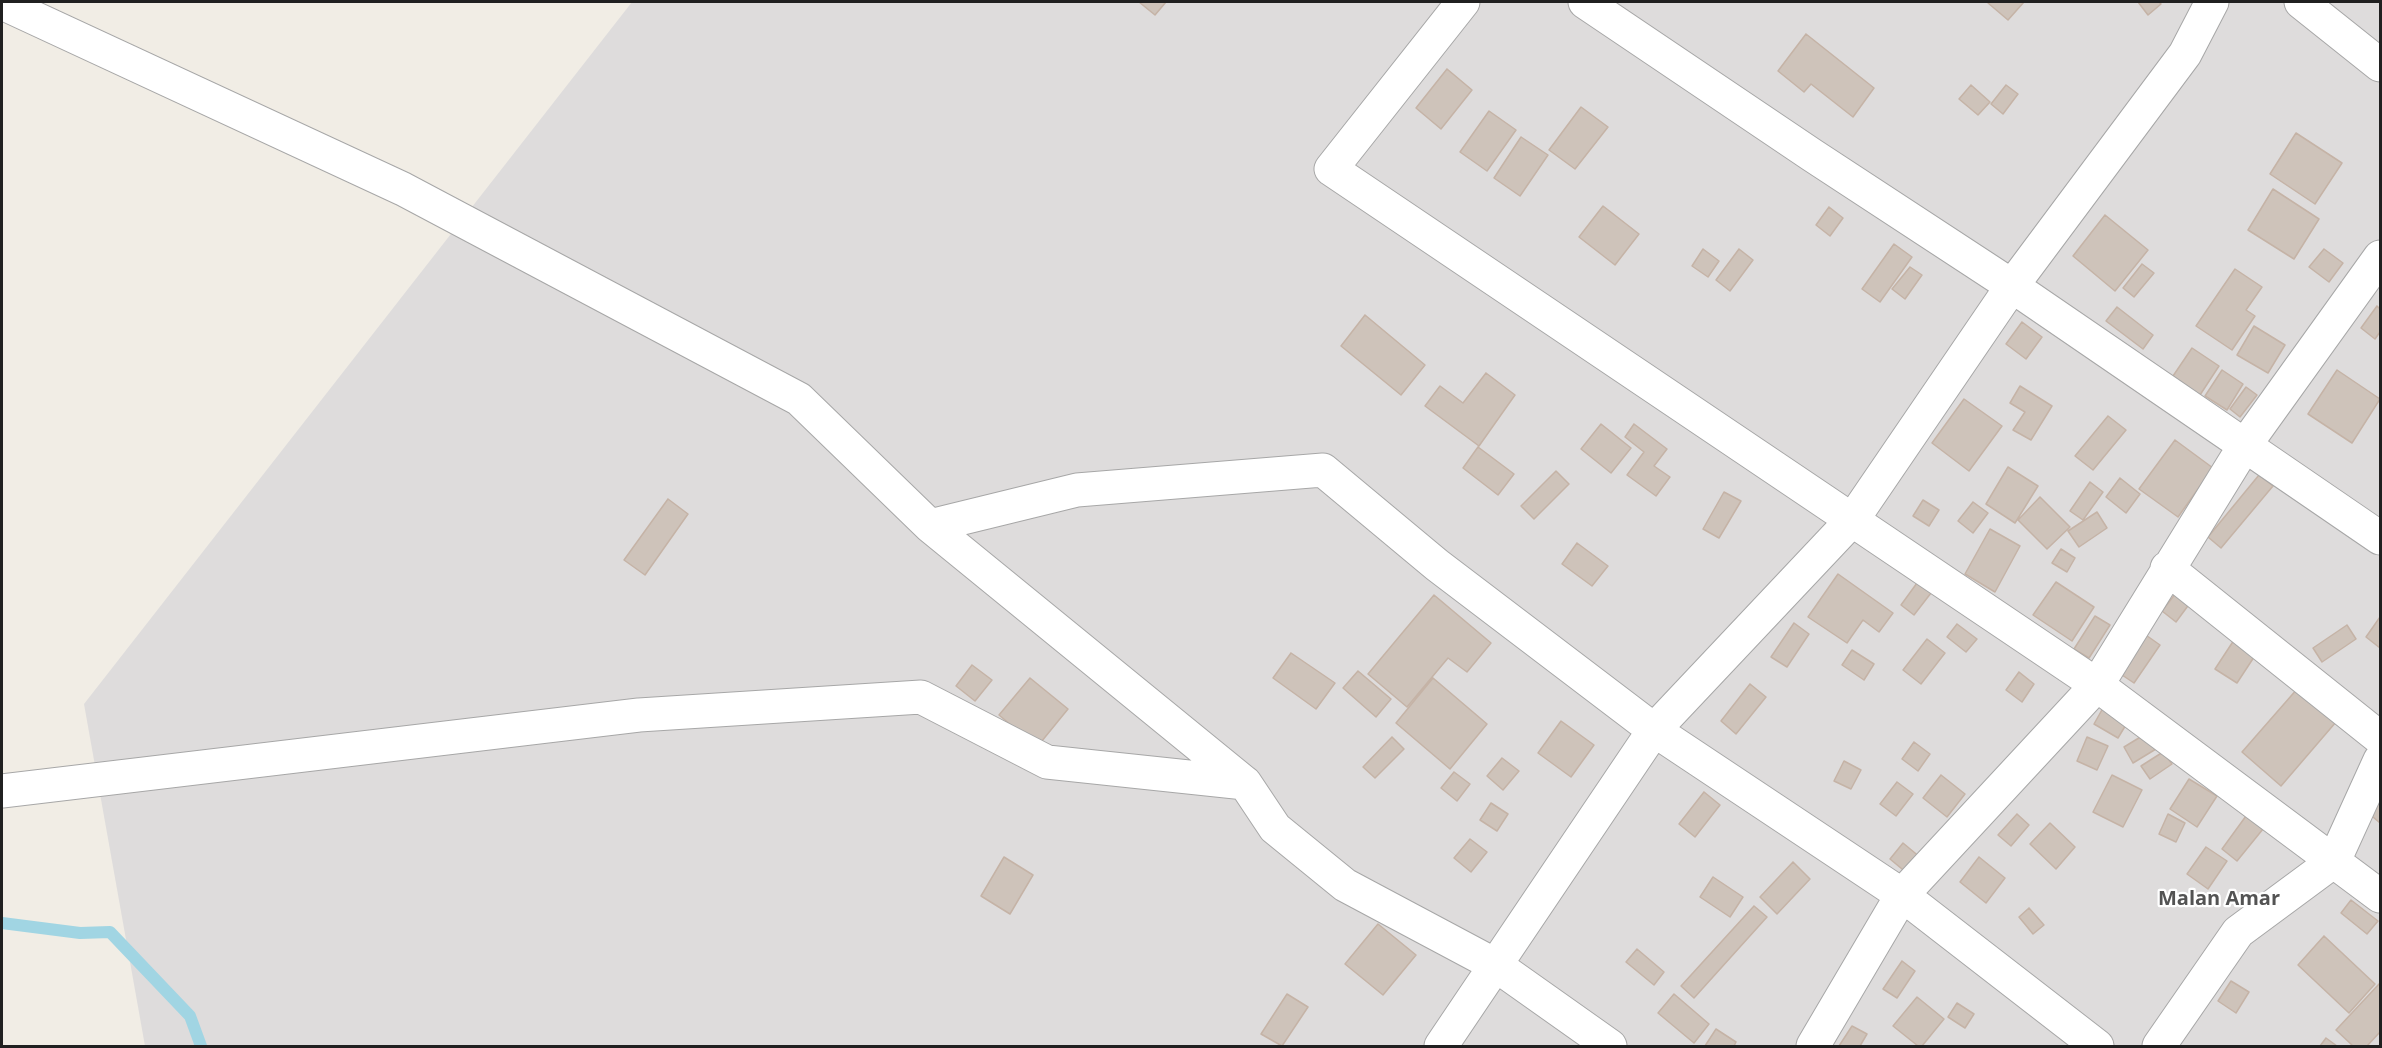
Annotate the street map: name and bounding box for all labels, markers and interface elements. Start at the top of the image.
district label: Malan Amar [2158,887,2280,911]

